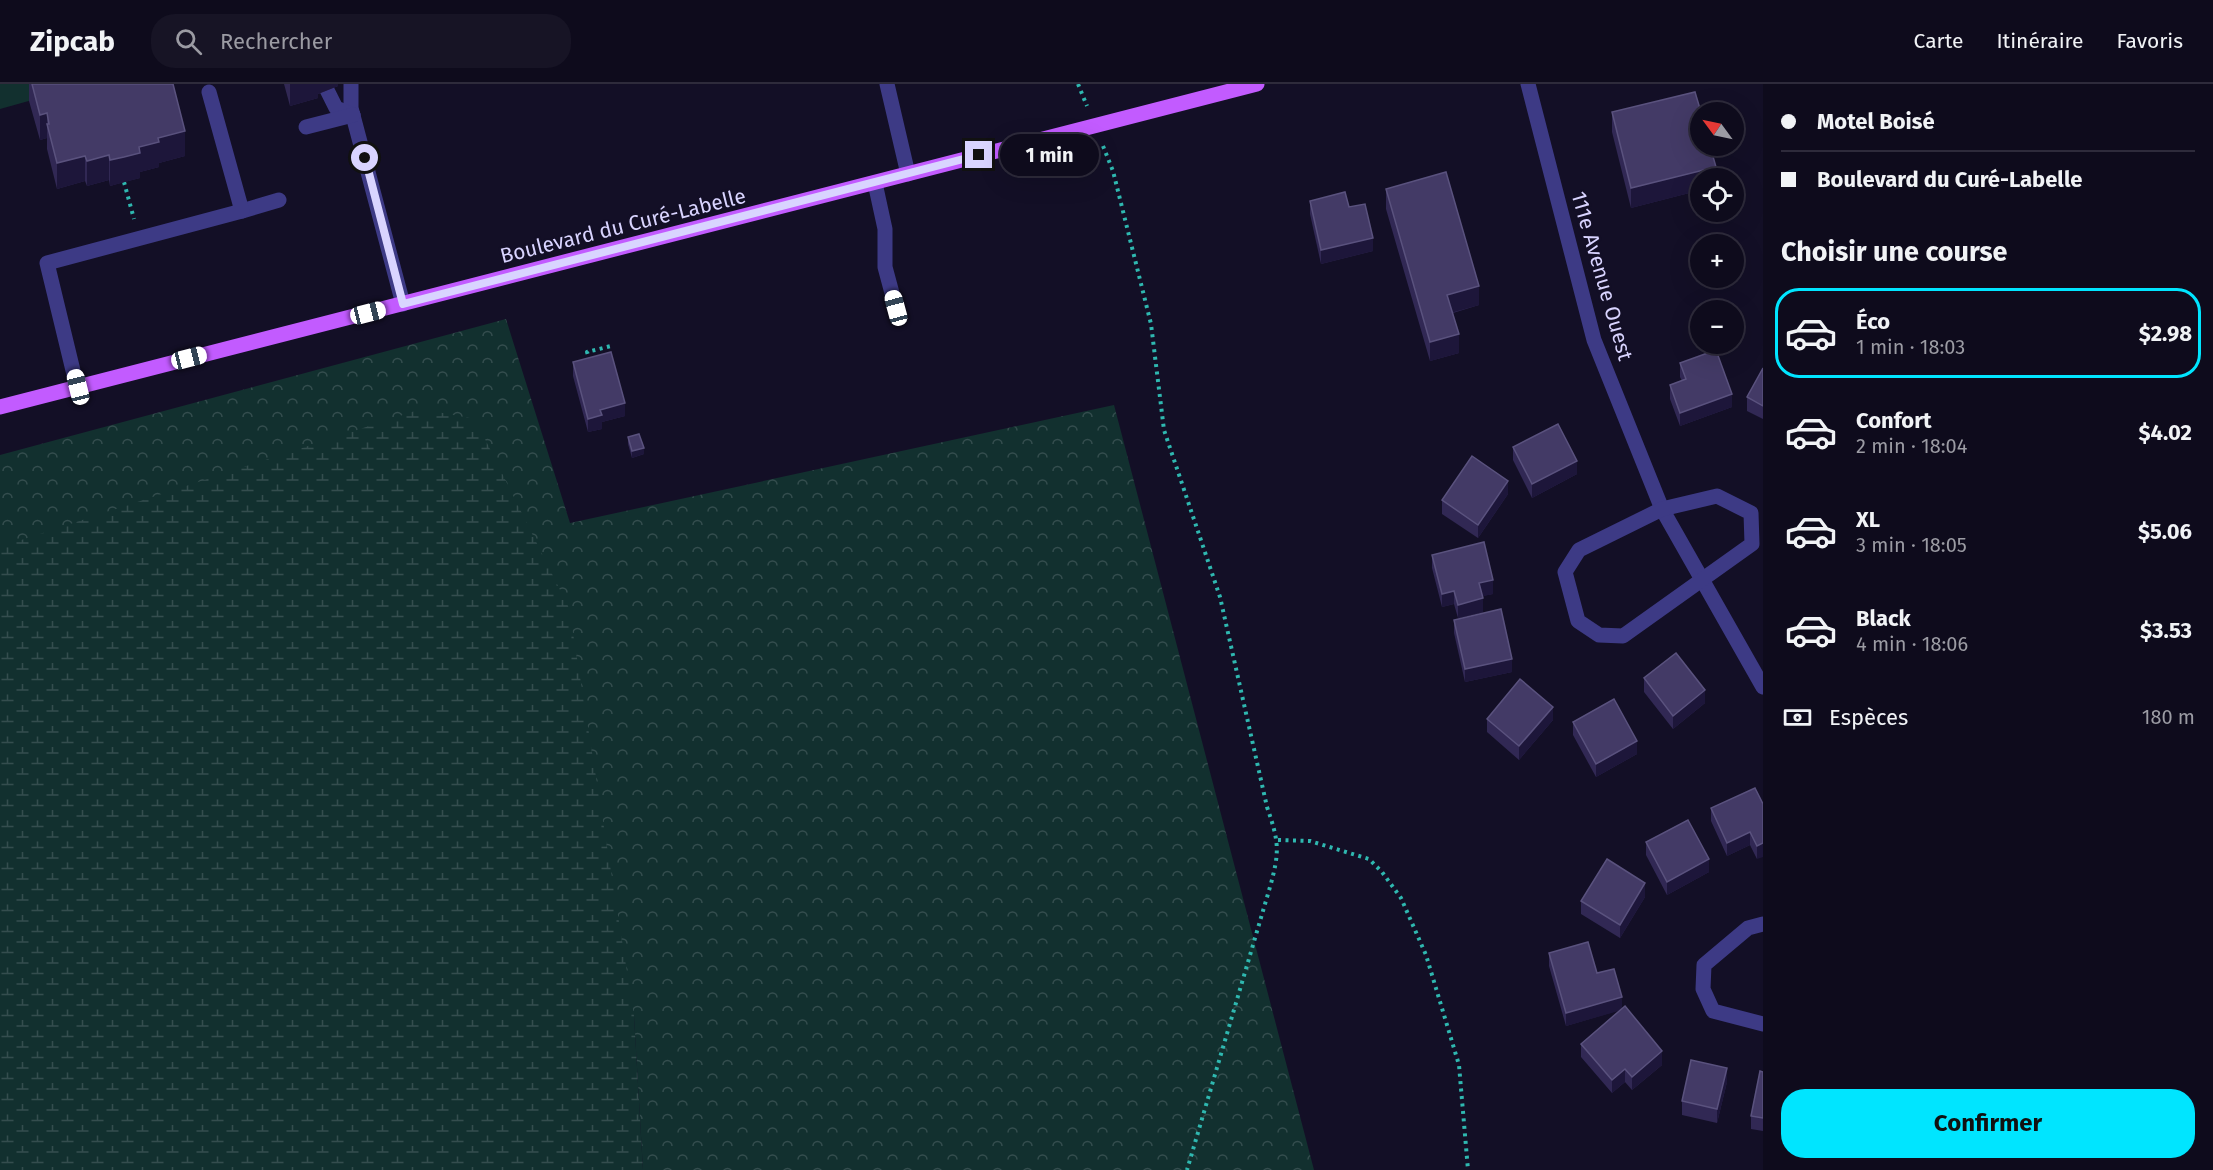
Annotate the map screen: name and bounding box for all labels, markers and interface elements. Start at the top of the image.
search box [151,14,571,68]
text: Zipcab [30,25,115,58]
icon: search [172,25,205,58]
text: Rechercher [220,28,332,55]
text: Carte [1914,28,1963,54]
text: Itinéraire [1996,28,2083,54]
text: Favoris [2116,28,2183,54]
north arrow [1690,102,1744,156]
map controls [1690,102,1744,354]
text: Motel Boisé [1817,108,1935,135]
callout: 1 min [1000,134,1099,176]
route end [965,141,992,168]
text: 1 min [1025,143,1074,167]
route start [351,144,378,171]
text: Boulevard du Curé-Labelle [1817,166,2082,193]
button: locate [1690,168,1744,222]
street label: Boulevard du Curé-Labelle [497,183,749,269]
street label: 111e Avenue Ouest [1565,189,1639,364]
button: + [1690,234,1744,288]
text: Choisir une course [1781,236,2007,268]
car [883,288,909,328]
car [348,300,388,326]
button: − [1690,300,1744,354]
icon: car [1784,306,1838,360]
text: Éco [1856,308,1890,335]
text: $2.98 [2139,320,2192,347]
text: 1 min · 18:03 [1856,335,1965,359]
car [169,345,209,371]
car [65,367,91,407]
icon: car [1784,405,1838,459]
text: Confort [1856,407,1932,434]
text: $4.02 [2139,419,2192,446]
text: 2 min · 18:04 [1856,434,1967,458]
icon: car [1784,504,1838,558]
text: XL [1856,506,1880,533]
text: $5.06 [2138,518,2192,545]
text: 3 min · 18:05 [1856,533,1967,557]
icon: car [1784,603,1838,657]
text: Black [1856,605,1911,632]
text: $3.53 [2140,617,2192,644]
text: 4 min · 18:06 [1856,632,1968,656]
icon: cash [1781,701,1814,734]
text: Espèces [1829,704,1908,731]
text: 180 m [2142,705,2195,729]
button: Confirmer [1781,1089,2195,1158]

